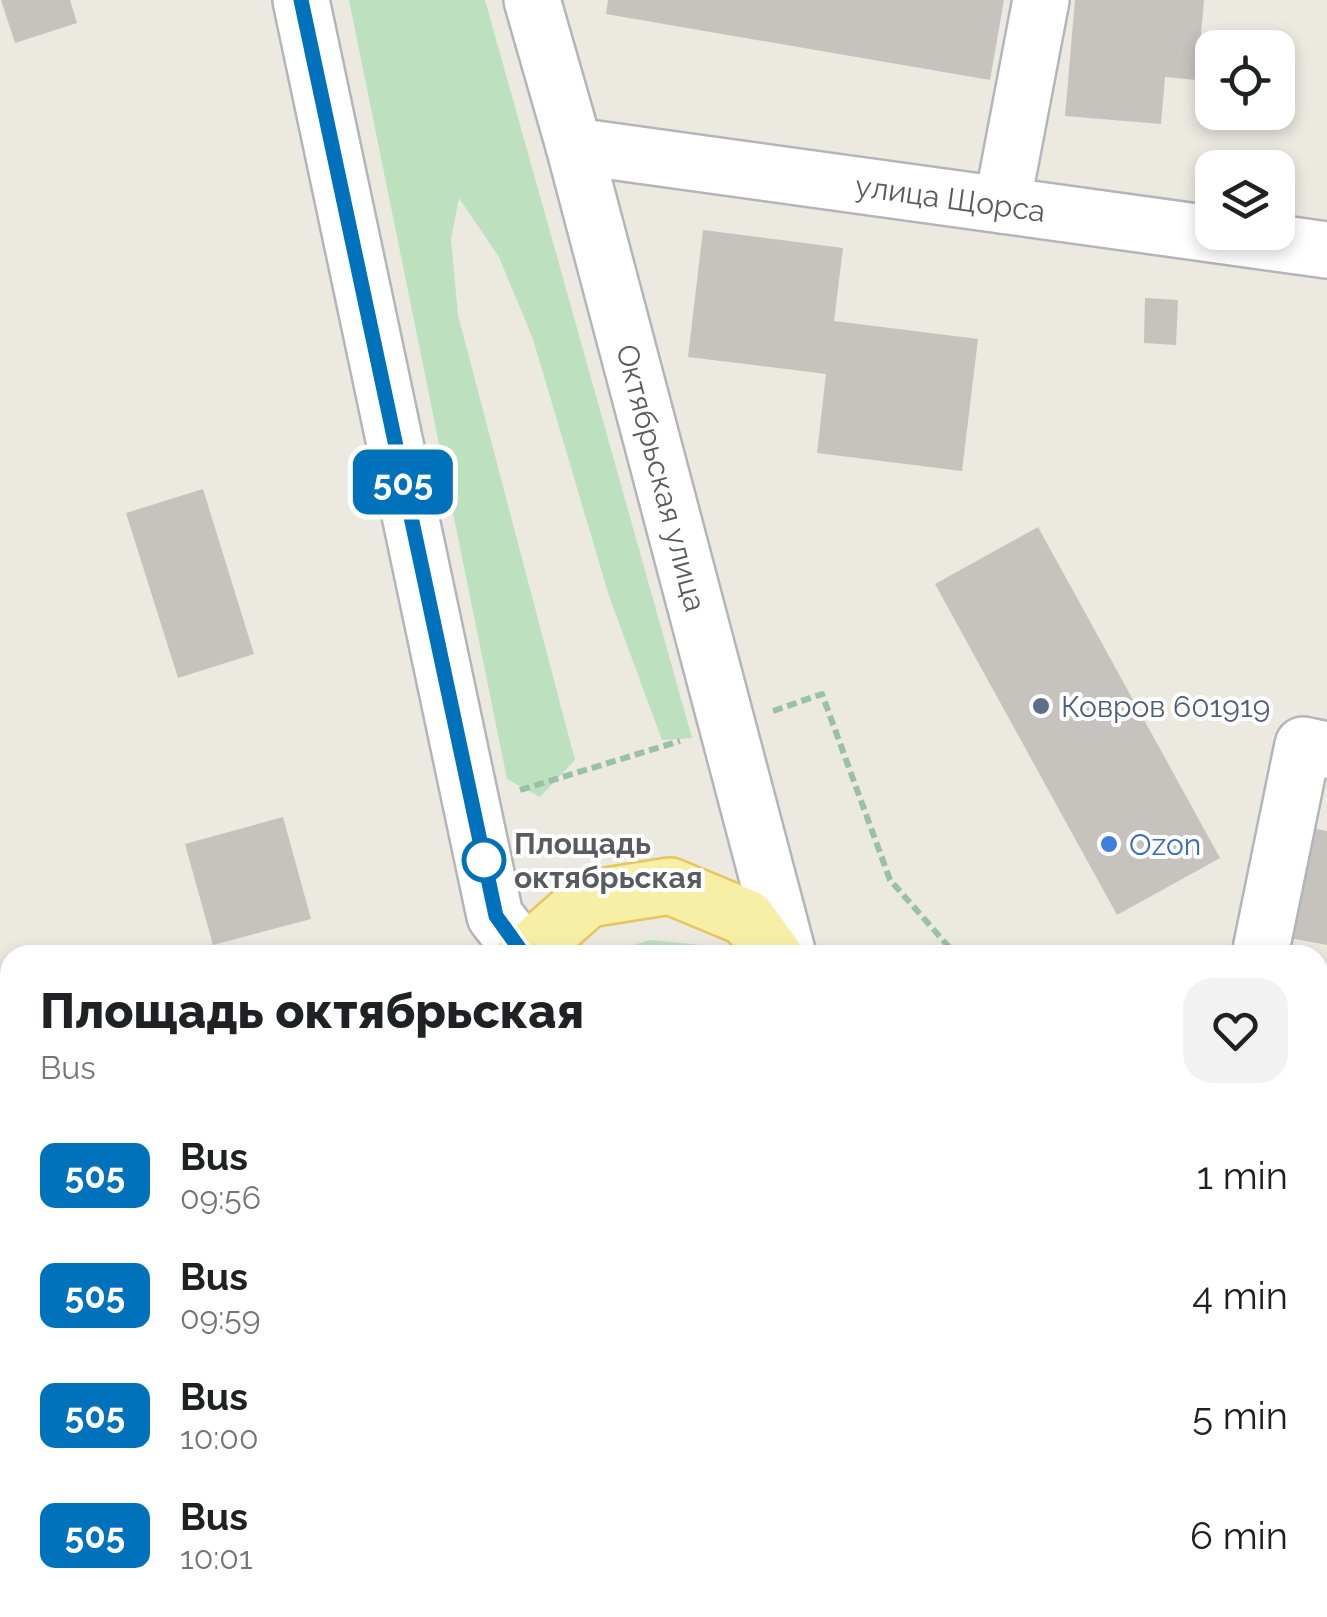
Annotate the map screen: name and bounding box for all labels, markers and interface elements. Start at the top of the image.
map controls [1195,30,1295,250]
button: locate [1195,30,1295,130]
button: layers [1195,150,1295,250]
street label: улица Щорса [853,168,1048,228]
street label: Октябрьская улица [610,340,714,615]
line badge: 505 [346,450,460,514]
text: 505 [373,462,433,503]
place label: Ковров 601919 [1061,689,1270,724]
marker: Ковров 601919 [1030,695,1052,717]
place label: Площадь октябрьская [514,826,703,895]
place label: Ozon [1129,827,1201,862]
marker: Ozon [1098,833,1120,855]
marker: Площадь октябрьская [463,839,505,881]
button: heart [1183,978,1288,1083]
text: Площадь октябрьская [40,983,584,1039]
text: Bus [40,1049,96,1086]
text: Bus [180,1134,248,1179]
text: 1 min [1197,1153,1288,1198]
text: 505 [65,1155,125,1196]
text: 09:56 [180,1179,261,1216]
text: Bus [180,1254,248,1299]
text: 4 min [1192,1273,1288,1318]
text: 505 [65,1275,125,1316]
text: 09:59 [180,1299,261,1336]
text: Bus [180,1374,248,1419]
text: 5 min [1192,1393,1288,1438]
text: 505 [65,1395,125,1436]
text: 10:00 [180,1419,258,1456]
text: Bus [180,1494,248,1539]
text: 6 min [1190,1513,1288,1558]
text: 505 [65,1515,125,1556]
text: 10:01 [180,1539,253,1576]

